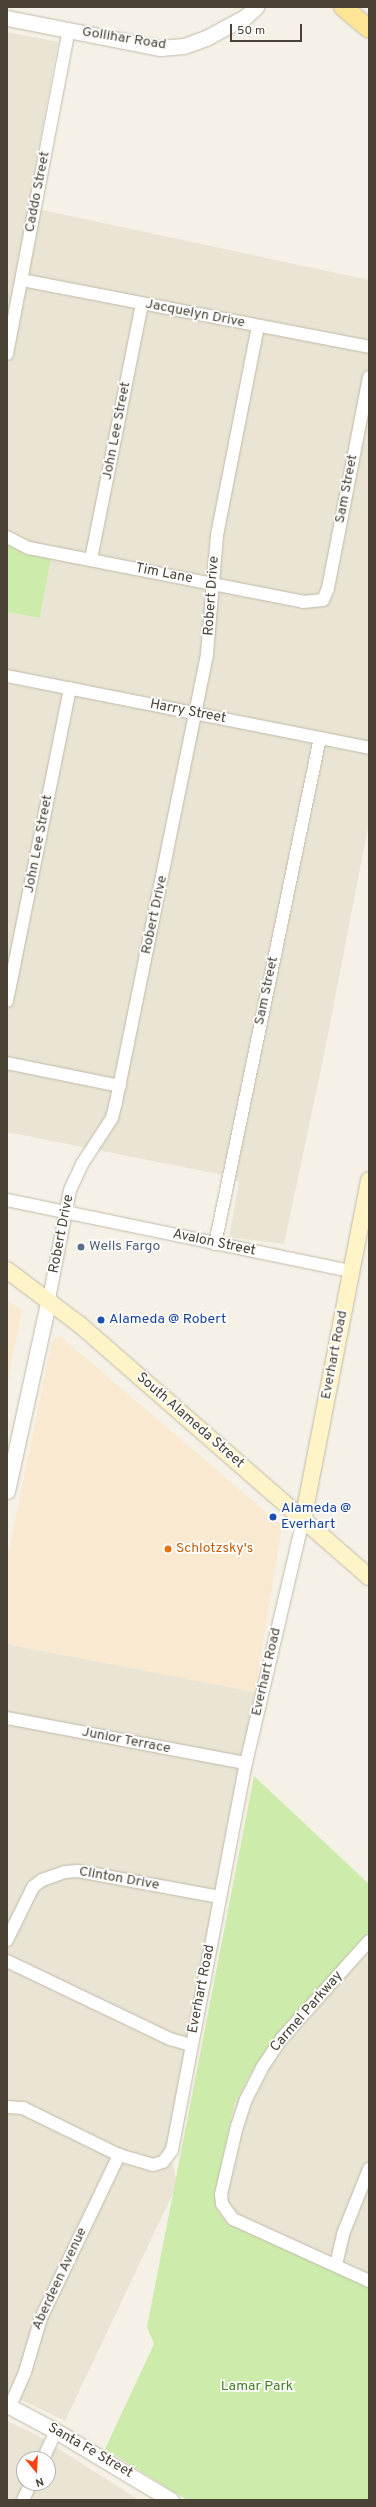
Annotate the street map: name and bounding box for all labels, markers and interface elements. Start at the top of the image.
scale bar [232,16,304,42]
text: 50 m [237,23,265,39]
street label: Gollihar Road [81,24,167,54]
street label: Caddo Street [22,150,54,234]
street label: Jacquelyn Drive [144,296,246,332]
street label: John Lee Street [99,380,135,482]
street label: Sam Street [332,453,362,525]
street label: Robert Drive [201,556,223,636]
street label: Tim Lane [134,560,194,588]
street label: Harry Street [149,696,227,728]
street label: John Lee Street [21,793,57,895]
street label: Robert Drive [138,874,172,956]
street label: Sam Street [252,955,282,1027]
street label: Robert Drive [46,1193,78,1275]
street label: Avalon Street [171,1226,257,1260]
place label: Wells Fargo [89,1239,160,1255]
marker: Wells Fargo [76,1242,86,1252]
street label: Everhart Road [318,1309,352,1401]
place label: Alameda @ Robert [109,1312,226,1328]
marker: Alameda @ Robert [96,1315,106,1325]
street label: South Alameda Street [133,1370,247,1472]
place label: Alameda @ Everhart [281,1501,351,1534]
marker: Alameda @ Everhart [268,1512,278,1522]
place label: Schlotzsky's [176,1541,253,1557]
marker: Schlotzsky's [163,1544,173,1554]
street label: Everhart Road [249,1626,285,1718]
street label: Junior Terrace [80,1724,172,1758]
street label: Clinton Drive [78,1864,160,1894]
street label: Everhart Road [185,1943,219,2035]
street label: Carmel Parkway [267,1968,347,2056]
street label: Aberdeen Avenue [29,2225,91,2333]
park label: Lamar Park [221,2379,293,2395]
street label: Santa Fe Street [44,2420,136,2482]
north arrow [16,2451,56,2491]
text: N [33,2474,45,2489]

